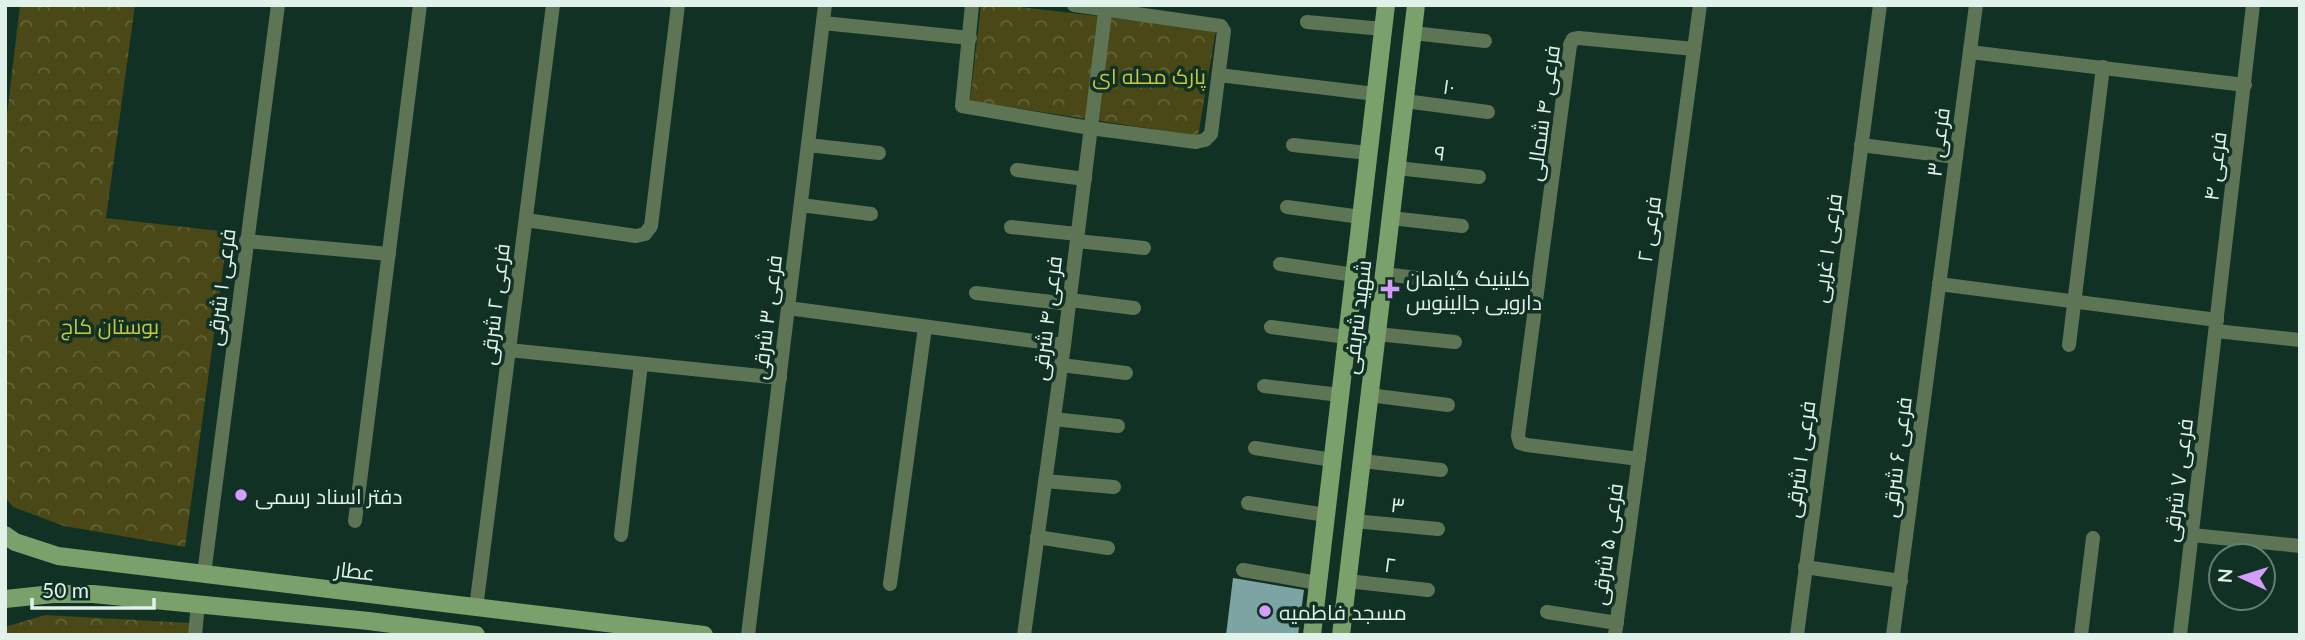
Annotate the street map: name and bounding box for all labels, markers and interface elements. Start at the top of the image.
street label: فرعی ۴ شمالی [1520,44,1566,183]
park label: پارک محله ای [1092,63,1206,91]
street label: ۱۰ [1441,73,1457,99]
street label: فرعی ۳ [1920,106,1956,178]
street label: فرعی ۴ [2197,130,2233,202]
street label: ۹ [1433,139,1447,165]
street label: فرعی ۱ غربی [1806,192,1848,305]
street label: فرعی ۲ [1631,194,1667,264]
street label: فرعی ۱ شرقی [200,227,242,347]
street label: فرعی ۲ شرقی [474,242,516,366]
street label: فرعی ۳ شرقی [746,253,788,381]
street label: فرعی ۴ شرقی [1026,254,1068,382]
street label: شهید شریفی [1337,258,1377,376]
place label: کلینیک گیاهان دارویی جالینوس [1406,265,1542,316]
marker: کلینیک گیاهان دارویی جالینوس [1380,279,1400,299]
park label: بوستان کاج [61,313,159,341]
street label: فرعی ۶ شرقی [1876,395,1918,519]
street label: فرعی ۱ شرقی [1778,399,1822,519]
street label: فرعی ۷ شرقی [2157,417,2199,543]
street label: فرعی ۵ شرقی [1585,481,1629,607]
place label: دفتر اسناد رسمی [255,483,402,510]
marker: دفتر اسناد رسمی [233,487,249,503]
street label: ۳ [1390,491,1406,517]
north arrow [2207,542,2277,612]
street label: ۲ [1383,551,1397,577]
street label: عطار [333,555,376,586]
scale bar [32,566,154,610]
text: N [2213,568,2237,584]
text: 50 m [42,577,89,602]
place label: مسجد فاطمیه [1279,599,1407,624]
marker: مسجد فاطمیه [1257,603,1273,619]

